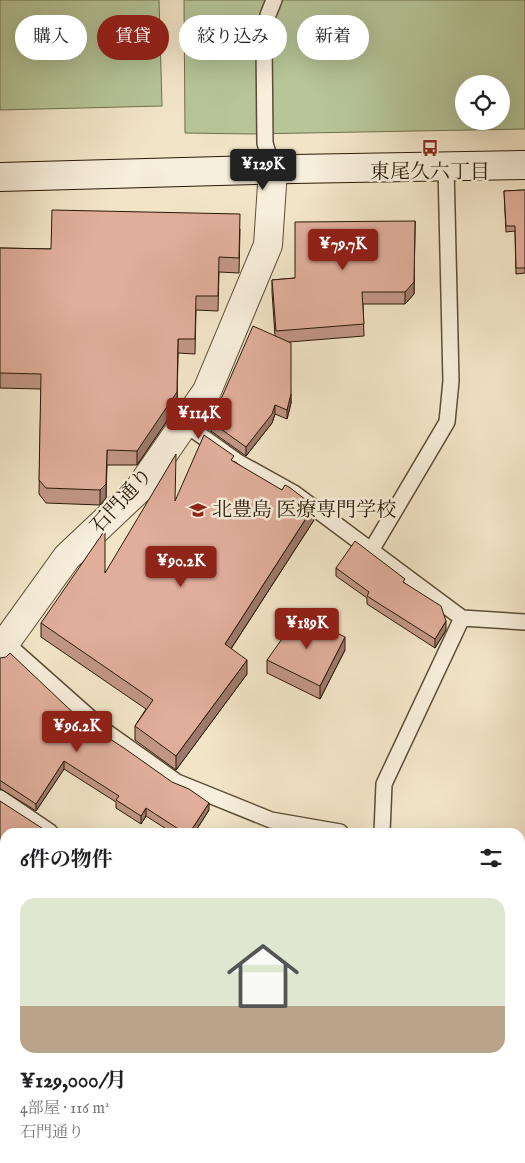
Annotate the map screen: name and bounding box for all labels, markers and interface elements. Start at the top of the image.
chip: 購入 [15,15,87,60]
chip: 賃貸 [97,15,169,60]
chip: 絞り込み [179,15,287,60]
chip: 新着 [297,15,369,60]
map controls [455,75,510,130]
button: locate [455,75,510,130]
bus stop icon: 東尾久六丁目 [420,138,440,158]
pin: ¥129K [228,148,298,191]
text: ¥129K [241,155,285,175]
place label: 東尾久六丁目 [370,160,490,185]
pin: ¥79.7K [302,228,384,271]
text: ¥79.7K [319,235,367,255]
pin: ¥114K [164,398,234,440]
text: ¥114K [178,404,221,424]
street label: 石門通り [86,463,158,539]
place label: 北豊島 医療専門学校 [212,498,396,523]
school or university icon: 北豊島 医療専門学校 [188,500,208,520]
pin: ¥90.2K [140,546,222,588]
text: ¥90.2K [156,552,206,572]
pin: ¥189K [272,608,342,650]
text: ¥189K [286,614,328,634]
pin: ¥96.2K [36,710,118,753]
text: ¥96.2K [53,717,101,737]
icon: filters [477,844,505,872]
text: 6件の物件 [20,847,113,874]
icon: home [218,931,308,1021]
text: ¥129,000/月 [20,1068,127,1095]
text: 4部屋 · 116 m² [20,1099,109,1119]
text: 石門通り [20,1123,84,1143]

